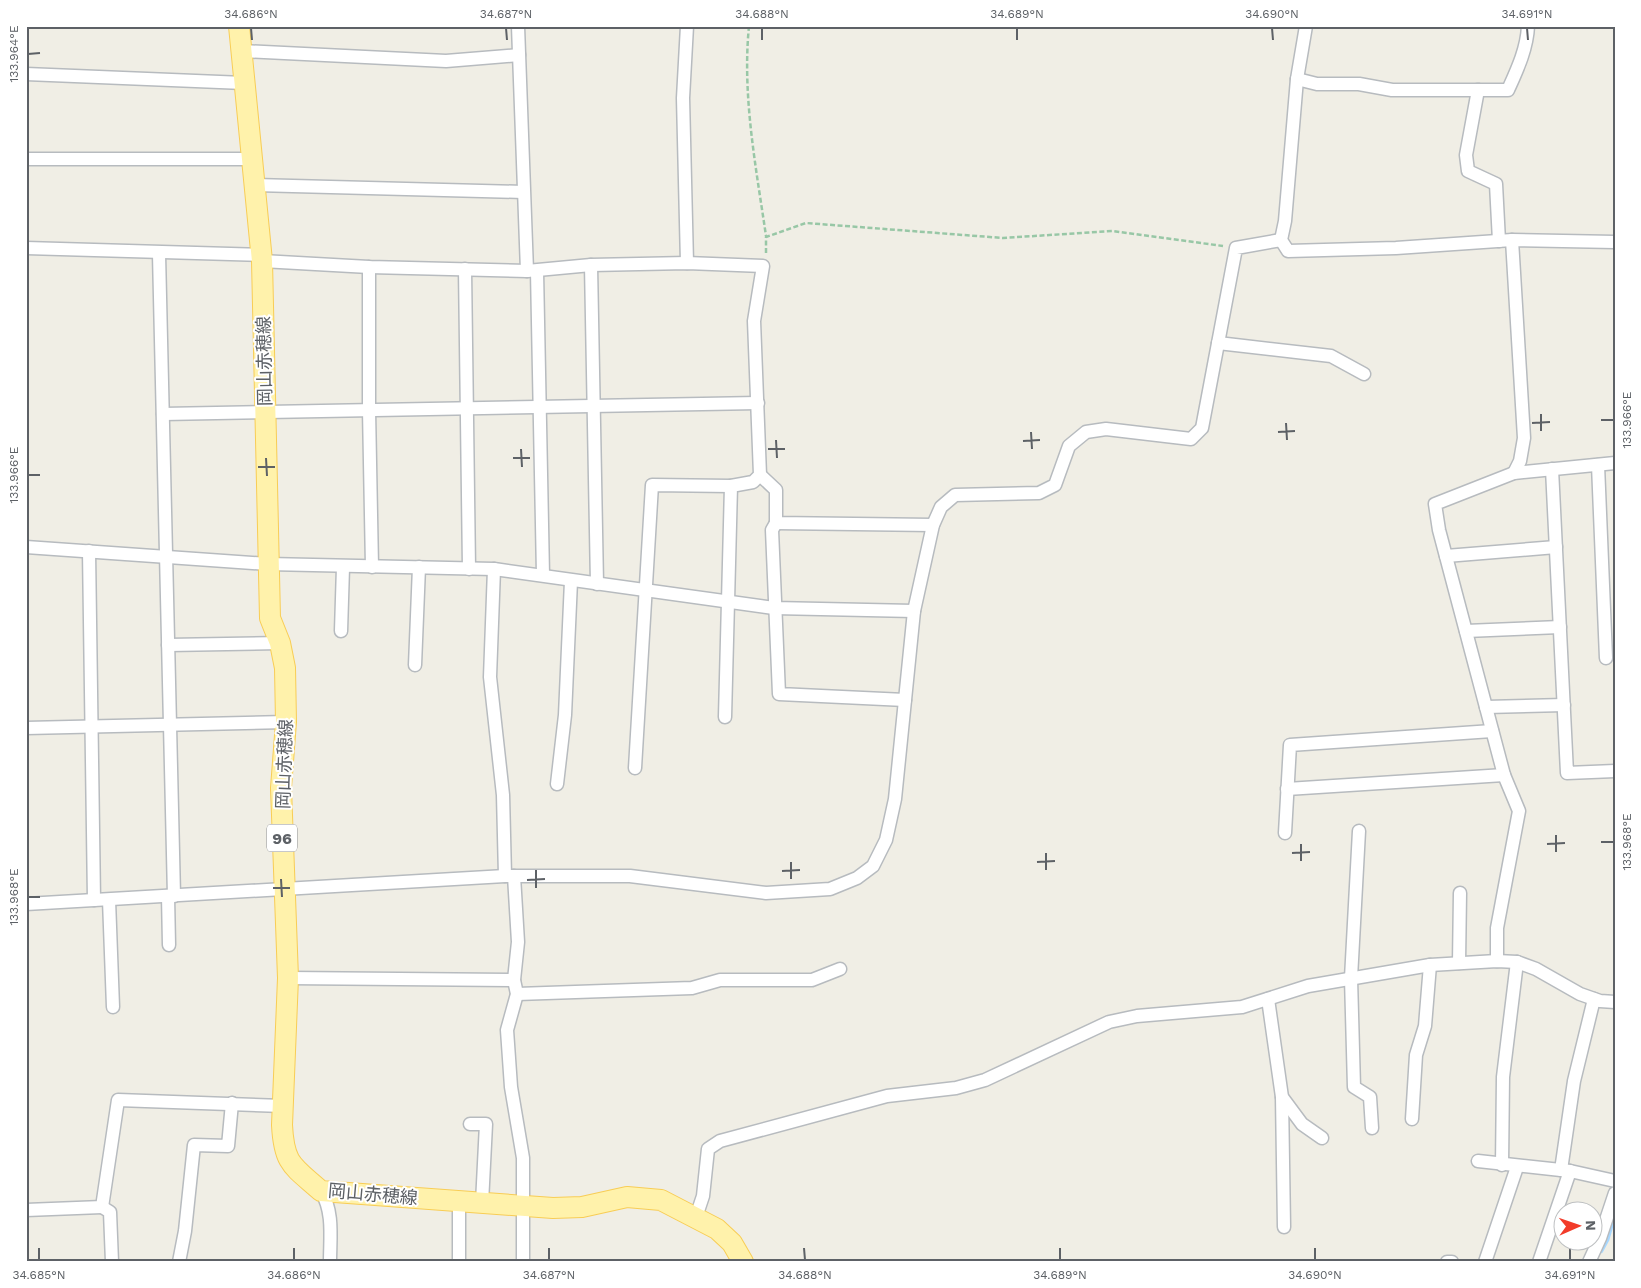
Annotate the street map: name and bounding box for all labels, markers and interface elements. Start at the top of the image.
text: 34.686°N [224,7,278,21]
text: 34.687°N [480,7,532,21]
text: 34.688°N [735,7,789,21]
text: 34.689°N [990,7,1044,21]
text: 34.690°N [1245,7,1299,21]
text: 34.691°N [1502,7,1552,21]
text: 133.964°E [7,25,21,83]
street label: 岡山赤穂線 [253,316,275,406]
text: 133.966°E [1620,391,1634,449]
text: 133.966°E [7,446,21,504]
street label: 岡山赤穂線 [272,719,296,809]
text: 133.968°E [1620,813,1634,871]
road number: 96 [267,824,297,851]
text: 133.968°E [7,868,21,926]
street label: 岡山赤穂線 [327,1180,419,1208]
north arrow [1554,1200,1604,1250]
text: N [1583,1220,1599,1231]
text: 34.685°N [12,1268,66,1282]
text: 34.686°N [267,1268,321,1282]
text: 34.687°N [523,1268,575,1282]
text: 34.688°N [778,1268,832,1282]
text: 34.689°N [1033,1268,1087,1282]
text: 34.690°N [1288,1268,1342,1282]
text: 34.691°N [1545,1268,1595,1282]

